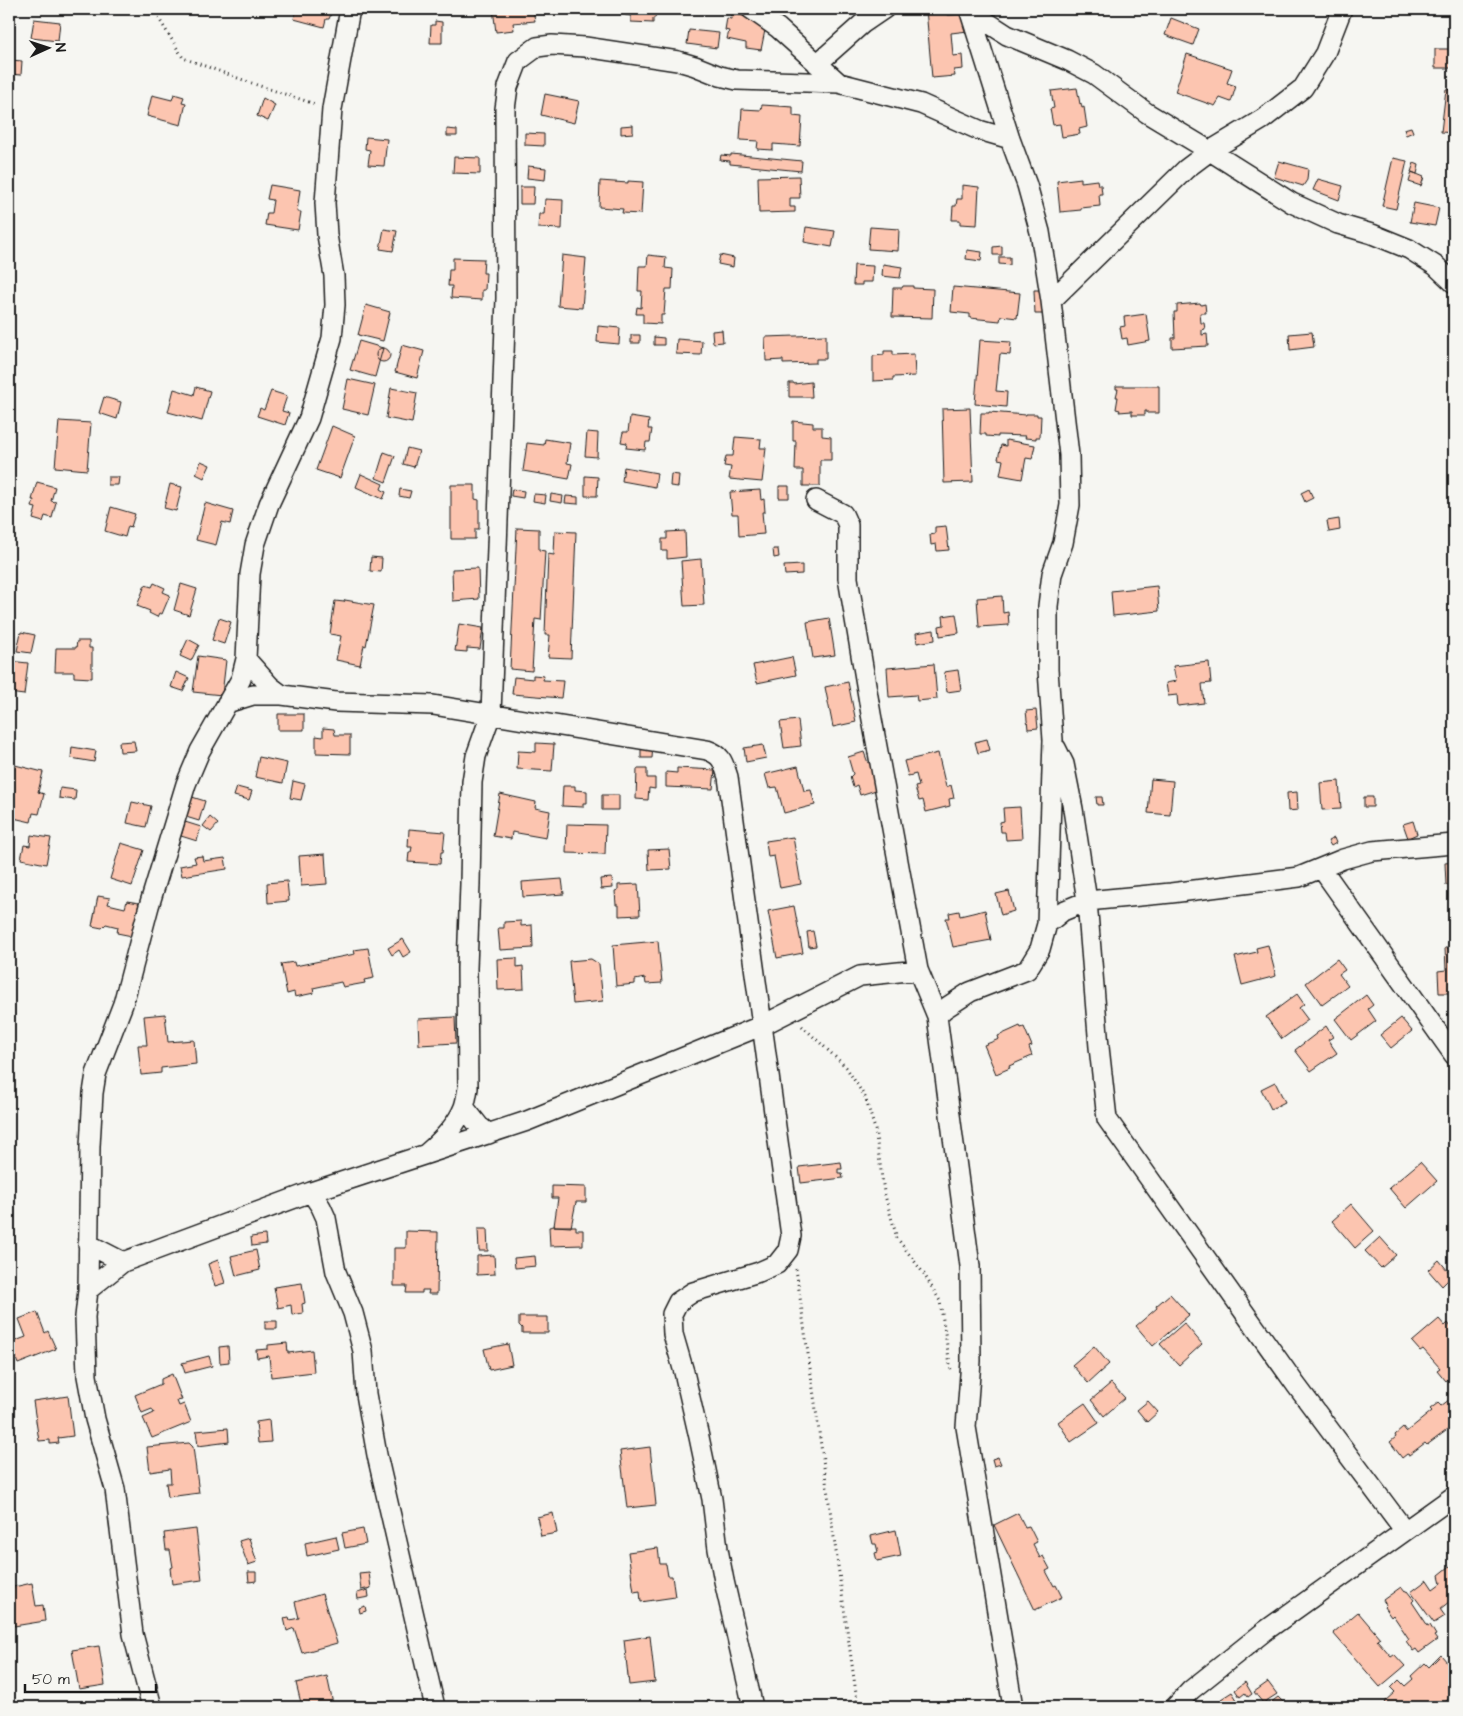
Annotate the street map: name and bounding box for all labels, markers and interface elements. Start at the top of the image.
north arrow [22,22,72,72]
text: N [50,42,70,52]
scale bar [25,1661,156,1693]
text: 50 m [32,1669,70,1690]

